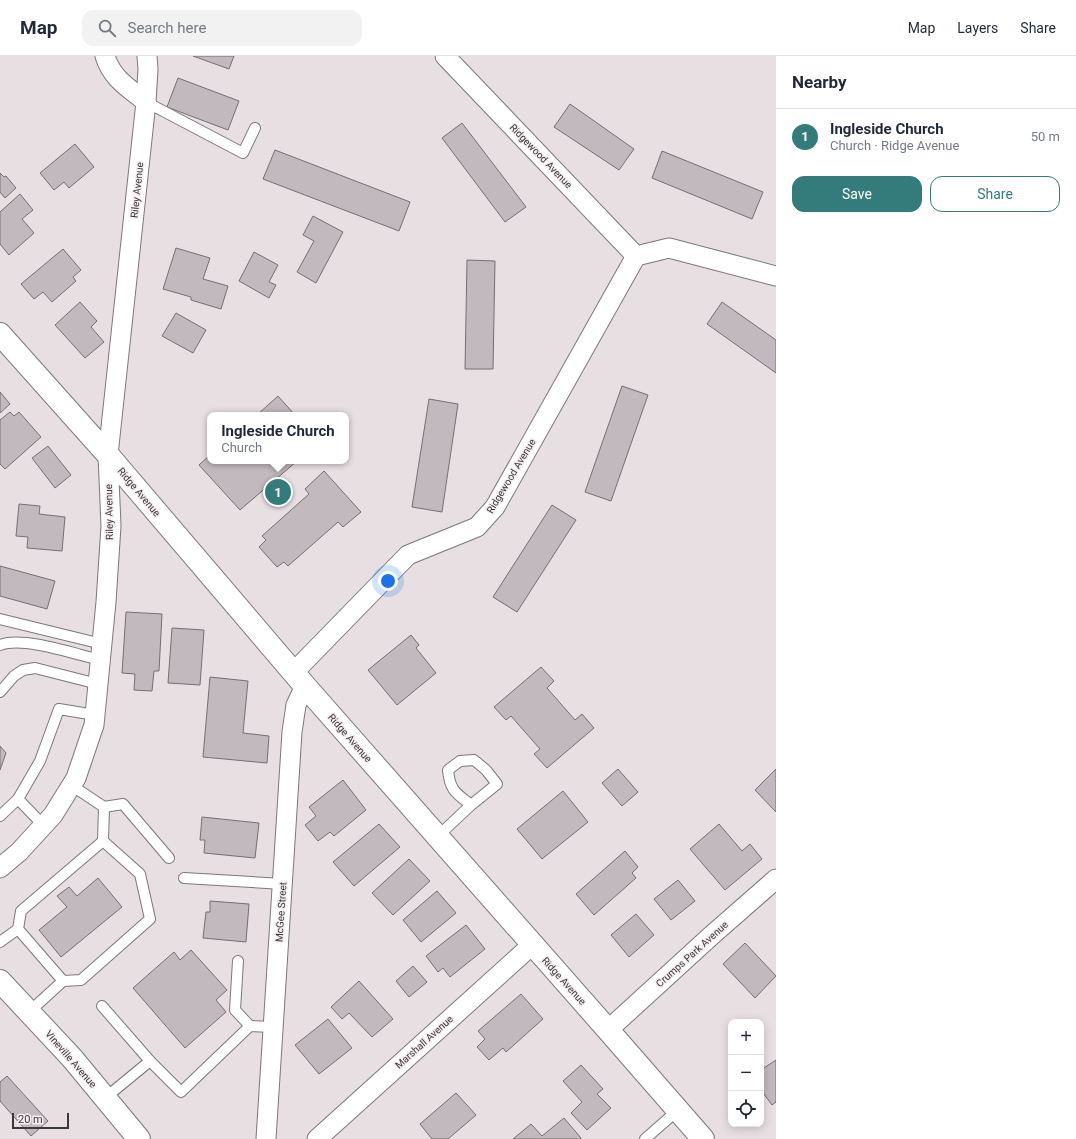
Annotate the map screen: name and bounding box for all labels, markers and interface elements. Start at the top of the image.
search box [82,10,362,46]
text: Map [20,16,58,39]
icon: search [96,17,118,39]
text: Search here [128,19,206,37]
text: Map [908,20,935,36]
text: Layers [957,20,998,36]
text: Share [1020,20,1056,36]
text: Nearby [792,72,847,92]
text: Ingleside Church [830,120,944,138]
street label: Ridgewood Avenue [508,122,574,190]
text: 1 [801,129,809,144]
text: 50 m [1031,129,1060,144]
text: Church · Ridge Avenue [830,138,959,153]
street label: Riley Avenue [129,161,145,219]
button: Save [792,176,922,212]
button: Share [930,176,1060,212]
popup [207,412,349,464]
text: Ingleside Church [221,422,335,440]
street label: Ridgewood Avenue [484,437,538,515]
text: Church [221,440,262,455]
street label: Ridge Avenue [115,465,163,519]
pin: 1 [265,477,291,507]
street label: Riley Avenue [103,484,115,540]
your location [378,571,398,591]
street label: Ridge Avenue [326,712,374,764]
street label: McGee Street [273,882,289,942]
street label: Crumps Park Avenue [654,919,730,989]
street label: Ridge Avenue [540,955,588,1007]
street label: Marshall Avenue [393,1013,455,1071]
map controls [728,1019,764,1127]
button: + [728,1019,764,1055]
street label: Vineville Avenue [43,1028,99,1090]
button: − [728,1055,764,1091]
button: locate [728,1091,764,1127]
scale bar [12,1111,69,1130]
text: 20 m [18,1113,43,1126]

